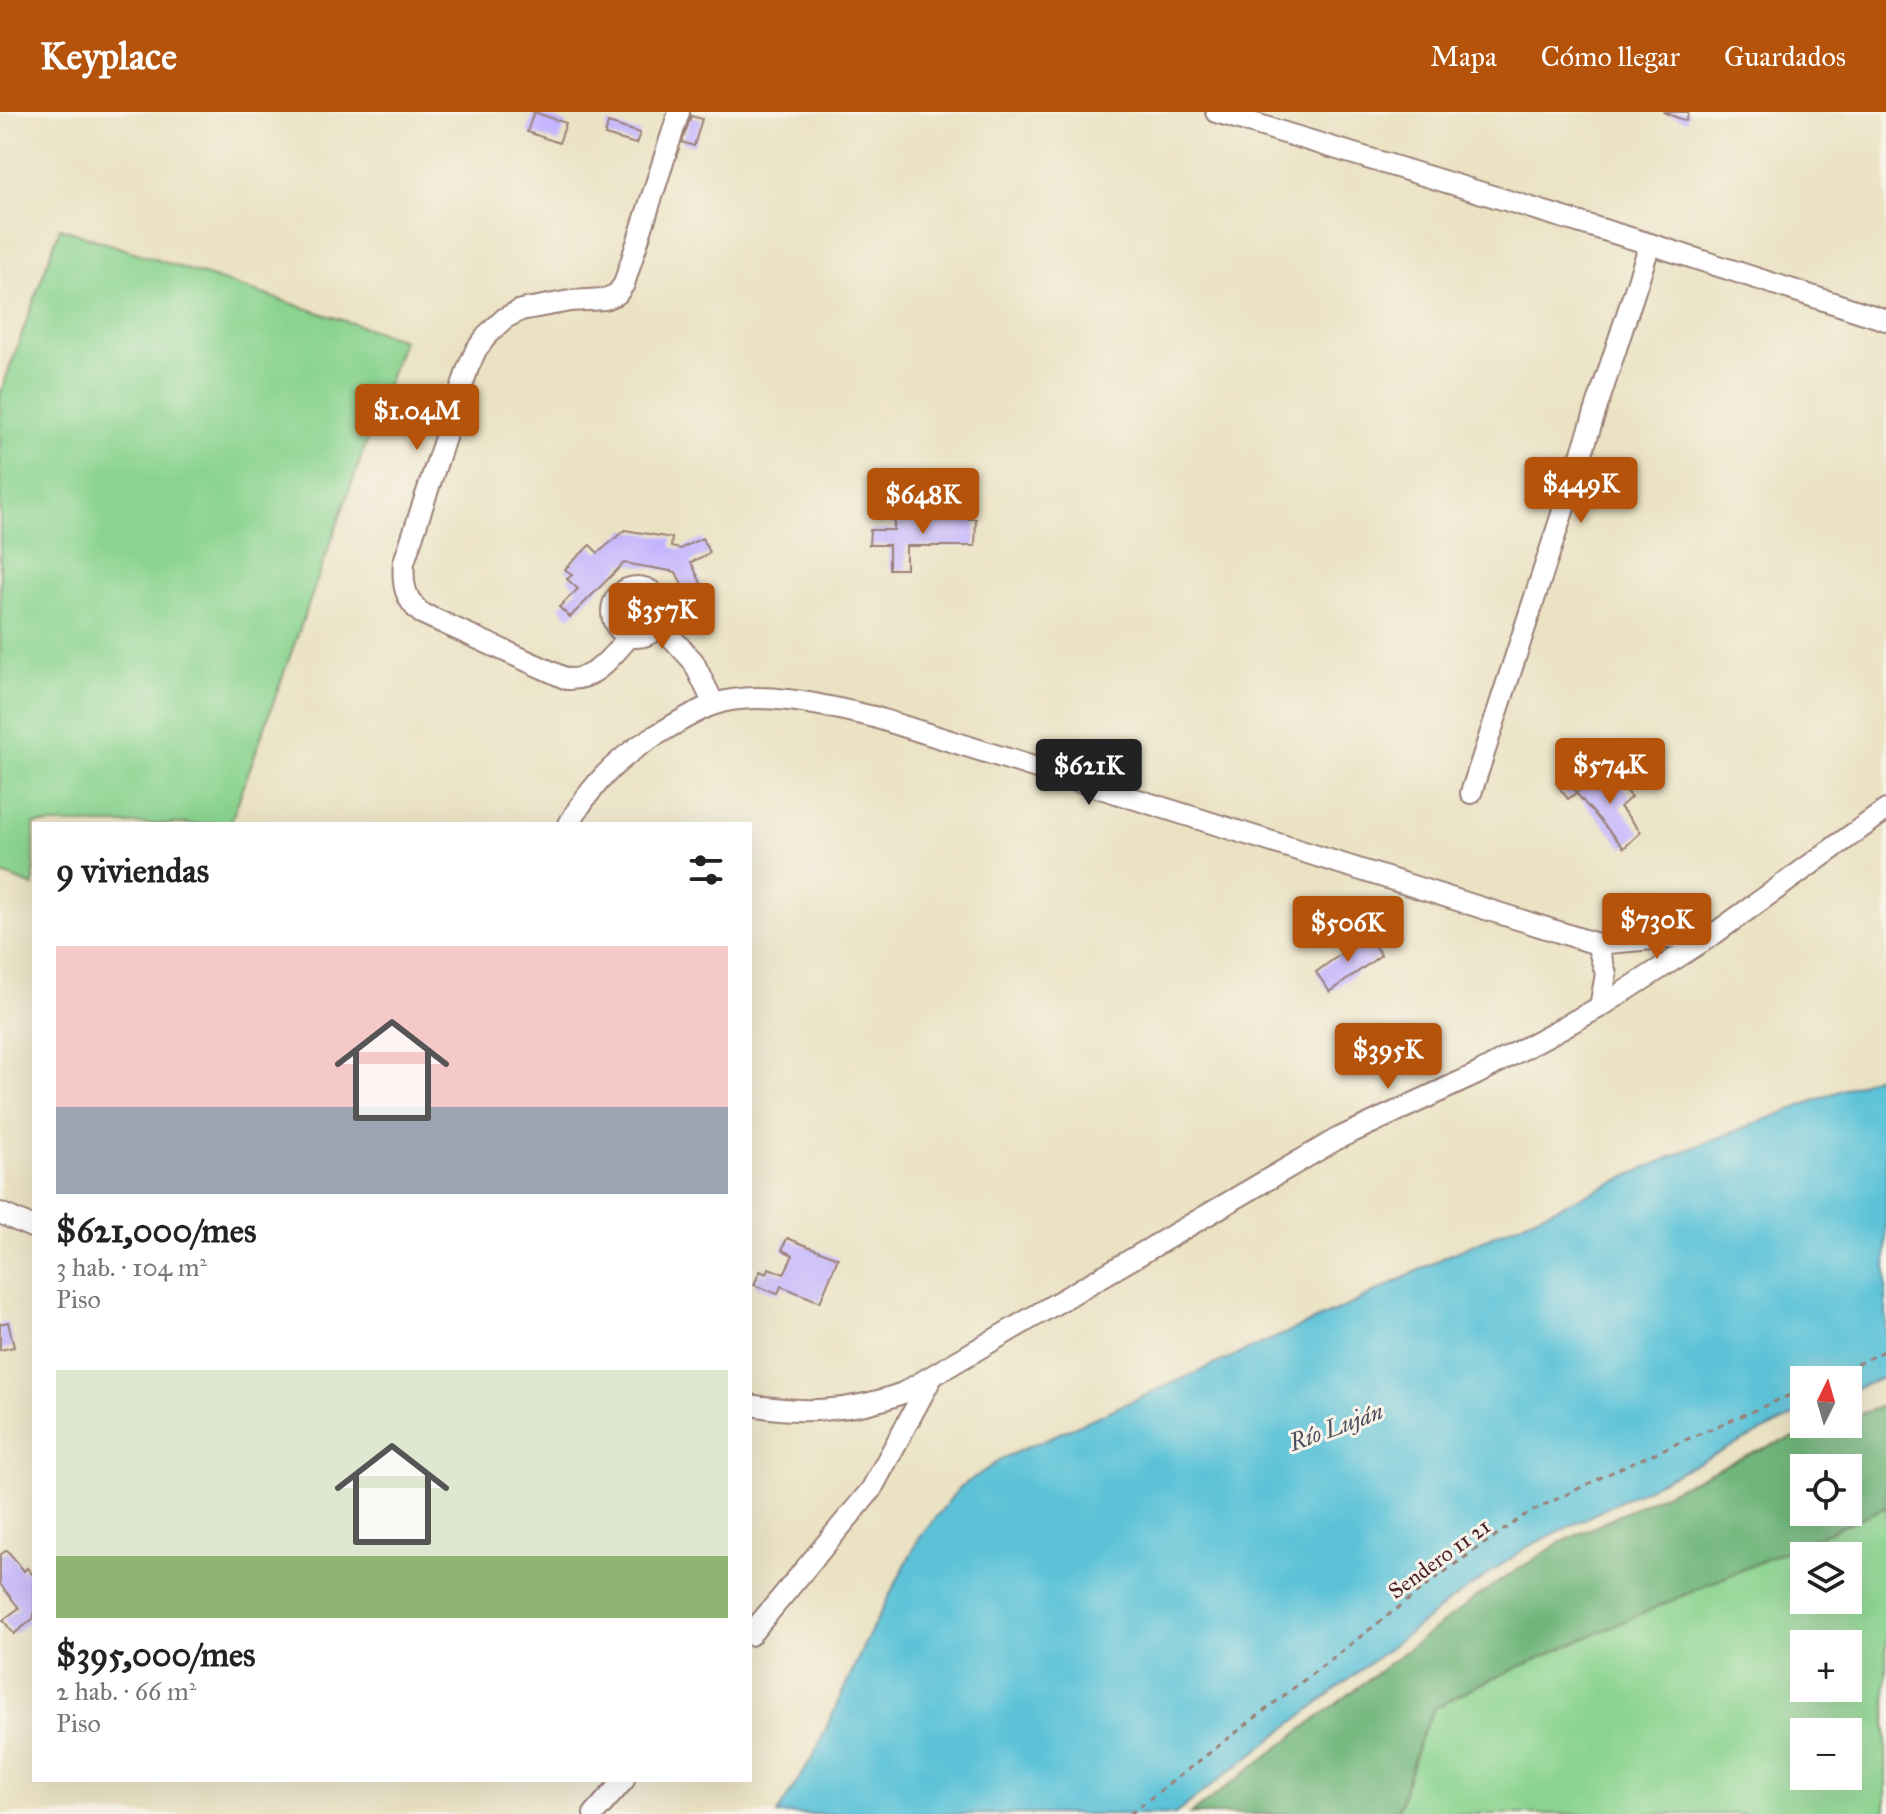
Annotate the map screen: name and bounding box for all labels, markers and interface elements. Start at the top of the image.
text: Keyplace [40,33,177,79]
text: Mapa [1430,39,1497,74]
text: Cómo llegar [1541,39,1680,74]
text: Guardados [1724,39,1846,74]
pin: $1.04M [352,384,482,452]
text: $1.04M [373,394,461,426]
pin: $449K [1525,457,1637,525]
text: $449K [1543,467,1619,499]
pin: $648K [867,468,979,536]
text: $648K [885,478,961,510]
pin: $357K [606,583,718,651]
text: $357K [627,593,697,625]
pin: $574K [1554,738,1666,806]
pin: $621K [1033,739,1145,807]
text: $574K [1573,748,1647,780]
text: $621K [1054,749,1124,781]
icon: filters [684,848,728,892]
text: 9 viviendas [56,850,209,891]
pin: $730K [1601,893,1713,961]
pin: $506K [1292,896,1404,964]
text: $730K [1620,903,1694,935]
text: $506K [1311,906,1385,938]
icon: home [320,998,464,1142]
pin: $395K [1332,1023,1444,1091]
text: $395K [1353,1033,1423,1065]
text: $621,000/mes [56,1210,256,1251]
text: 3 hab. · 104 m² [56,1251,207,1283]
text: Piso [56,1283,101,1315]
north arrow [1790,1366,1862,1438]
map controls [1790,1366,1862,1790]
water label: Río Luján [1284,1396,1388,1458]
icon: home [320,1422,464,1566]
button: locate [1790,1454,1862,1526]
street label: Sendero 11 21 [1383,1512,1496,1605]
button: layers [1790,1542,1862,1614]
button: + [1790,1630,1862,1702]
text: $395,000/mes [56,1634,256,1675]
text: 2 hab. · 66 m² [56,1675,196,1707]
text: Piso [56,1707,101,1739]
button: − [1790,1718,1862,1790]

